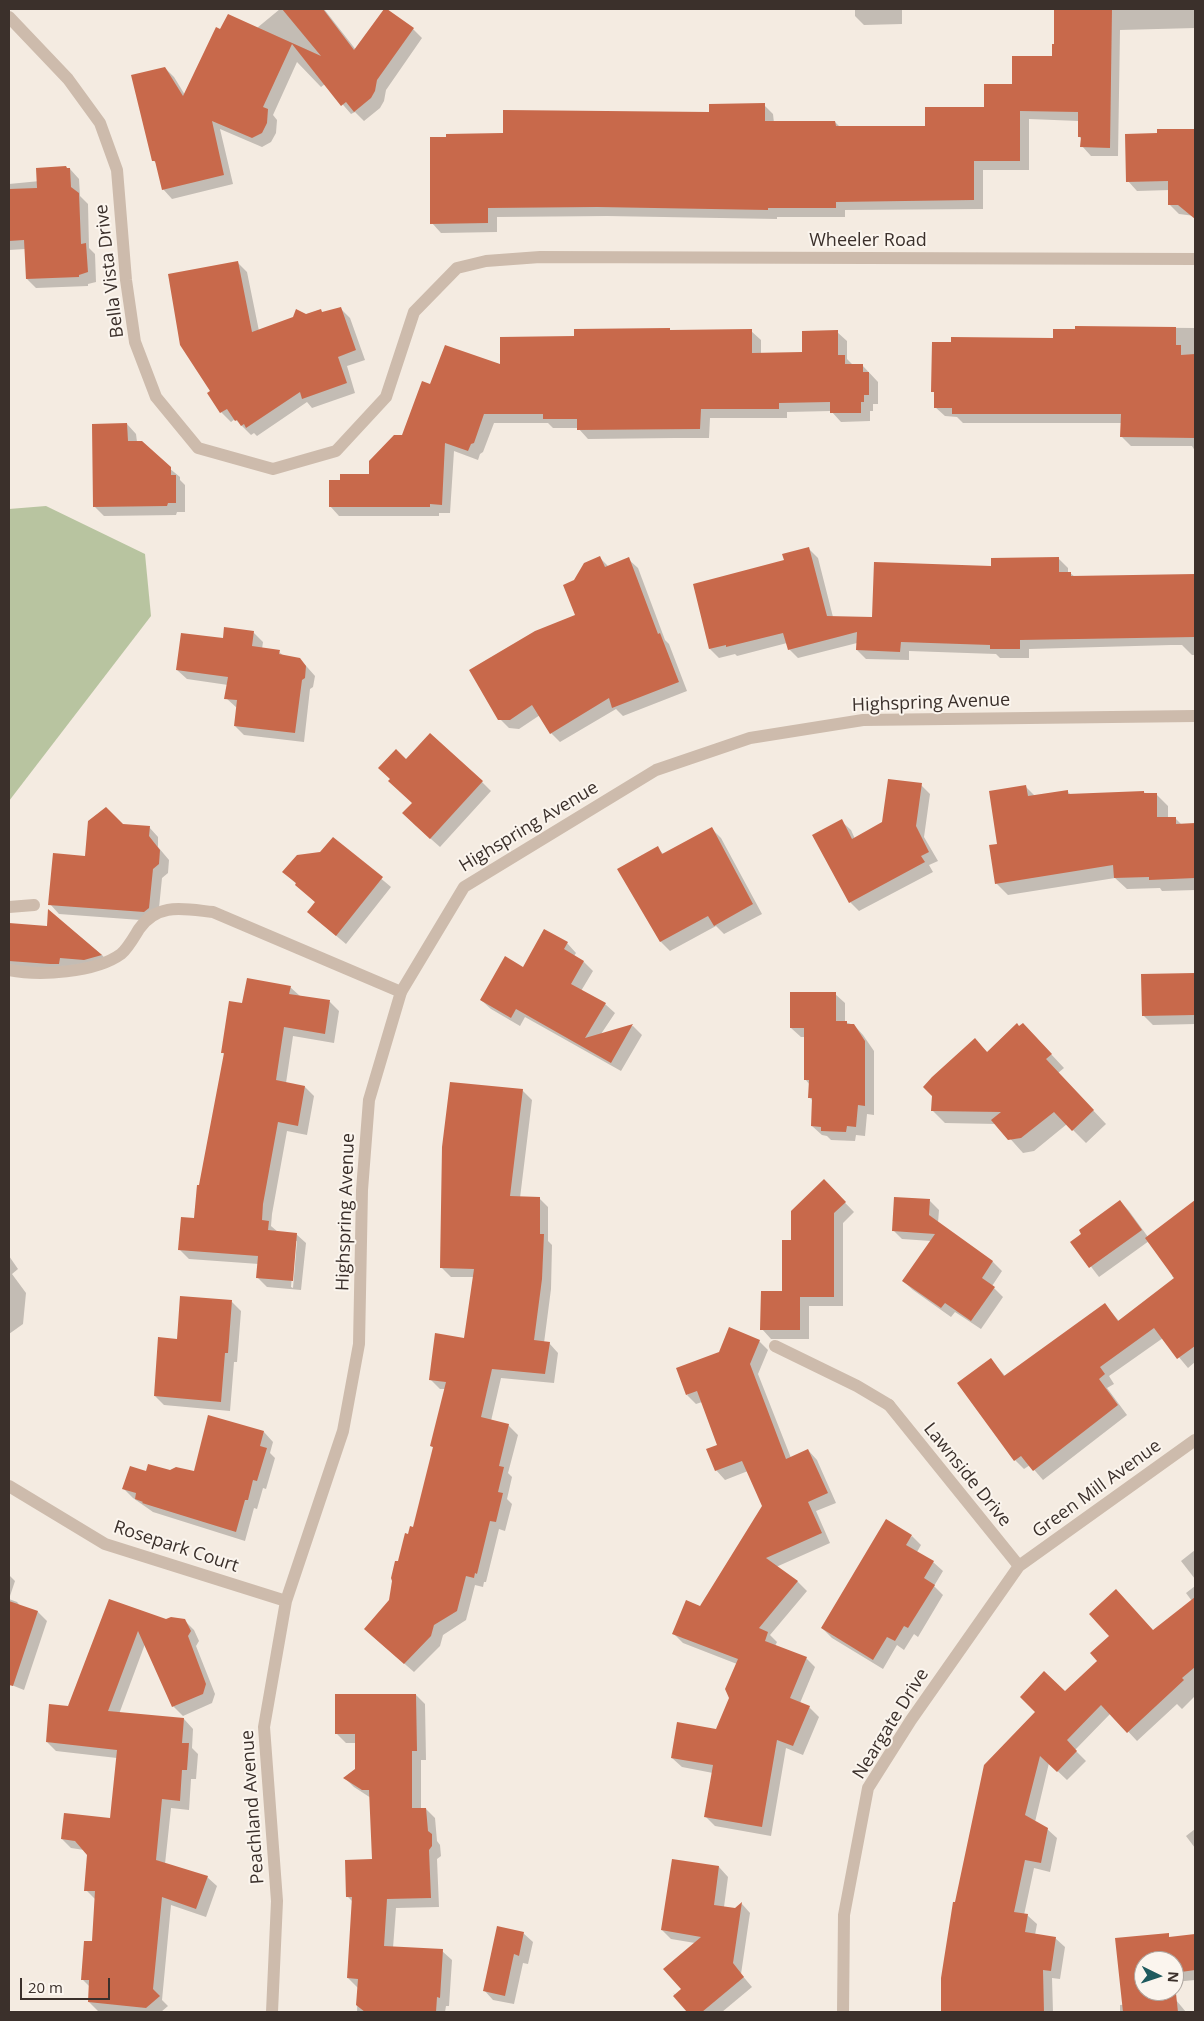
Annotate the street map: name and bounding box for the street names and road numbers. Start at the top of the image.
street label: Bella Vista Drive [91,203,129,339]
street label: Wheeler Road [809,230,927,252]
street label: Highspring Avenue [852,689,1010,717]
street label: Highspring Avenue [456,777,602,877]
street label: Highspring Avenue [332,1133,360,1291]
street label: Lawnside Drive [919,1419,1015,1531]
street label: Green Mill Avenue [1029,1435,1165,1543]
street label: Rosepark Court [111,1517,241,1577]
street label: Neargate Drive [848,1665,934,1783]
street label: Peachland Avenue [237,1729,269,1885]

